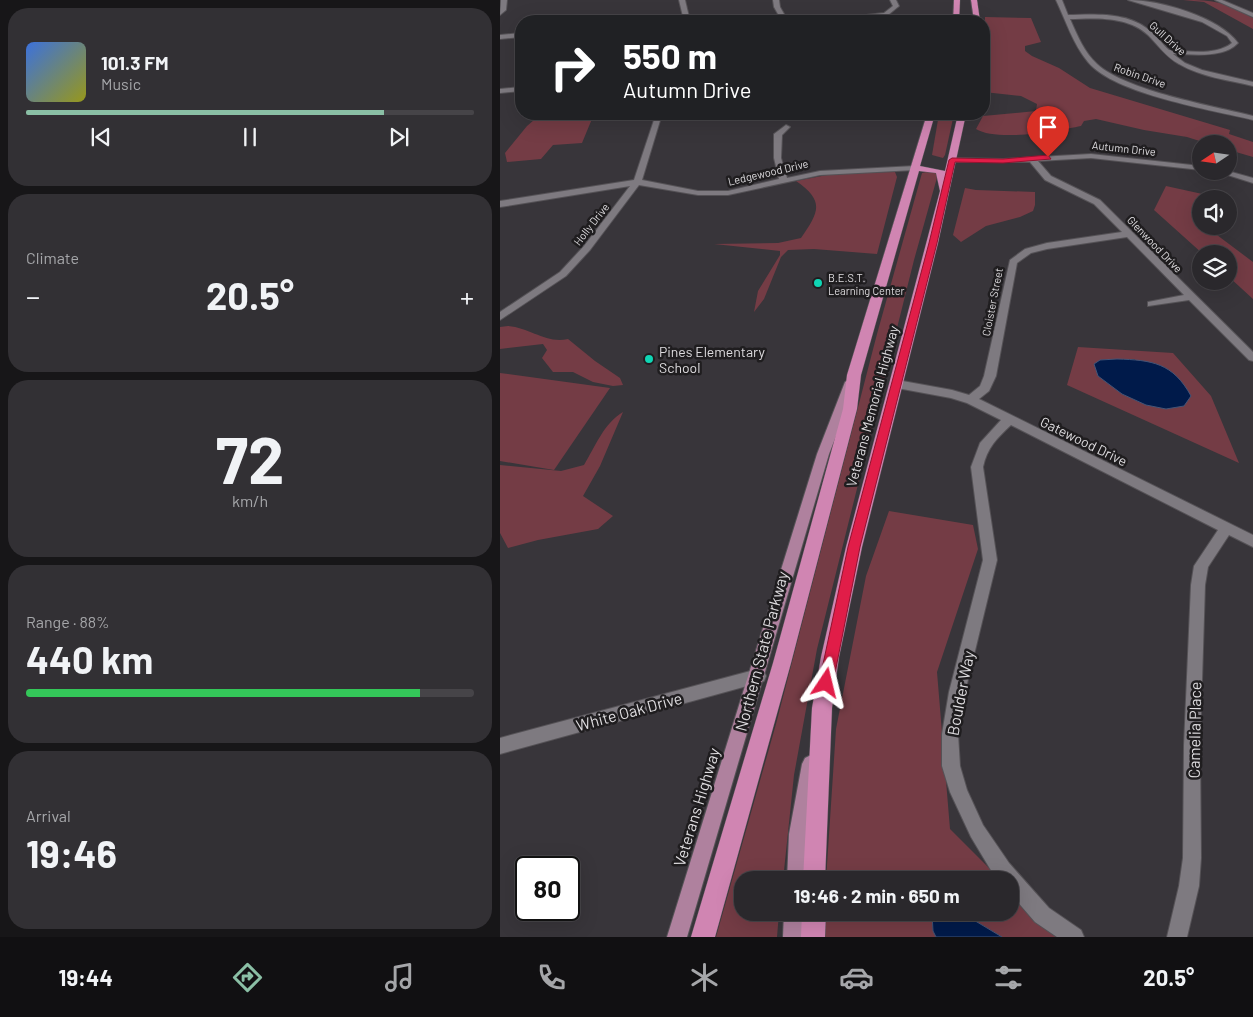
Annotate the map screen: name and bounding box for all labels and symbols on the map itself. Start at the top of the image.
street label: Gull Drive [1147,18,1189,58]
street label: Robin Drive [1112,60,1168,90]
pin [1027,106,1069,157]
north arrow [1192,135,1238,180]
street label: Autumn Drive [1091,138,1157,158]
street label: Ledgewood Drive [727,156,810,188]
street label: Holly Drive [570,200,612,248]
street label: Glenwood Drive [1125,213,1185,275]
street label: Cloister Street [979,267,1005,337]
place label: B.E.S.T. Learning Center [828,271,905,297]
marker: B.E.S.T. Learning Center [812,277,824,289]
street label: Veterans Memorial Highway [842,323,902,488]
place label: Pines Elementary School [659,343,766,376]
marker: Pines Elementary School [643,353,655,365]
street label: Gatewood Drive [1038,413,1130,469]
street label: Northern State Parkway [730,568,792,733]
street label: Boulder Way [942,648,978,737]
position arrow [799,656,851,708]
street label: Camelia Place [1184,681,1204,779]
street label: White Oak Drive [574,688,684,734]
street label: Veterans Highway [669,745,723,869]
speed limit sign: 80 [515,856,580,921]

